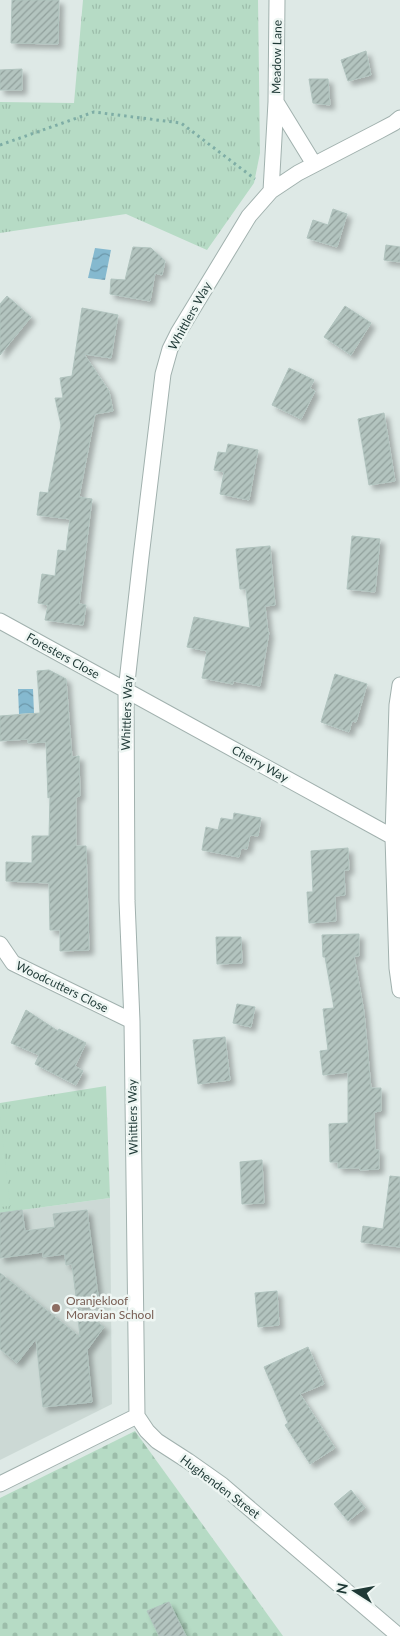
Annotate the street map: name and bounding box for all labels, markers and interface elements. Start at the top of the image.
street label: Meadow Lane [268,20,285,94]
street label: Whittlers Way [165,278,215,352]
street label: Foresters Close [24,629,102,682]
street label: Whittlers Way [118,674,135,751]
street label: Cherry Way [229,742,292,786]
street label: Woodcutters Close [14,958,111,1015]
street label: Whittlers Way [124,1078,141,1155]
place label: Oranjekloof Moravian School [66,1293,154,1322]
marker: Oranjekloof Moravian School [50,1302,62,1314]
street label: Hughenden Street [177,1452,264,1522]
north arrow [330,1566,380,1616]
text: N [332,1582,351,1595]

